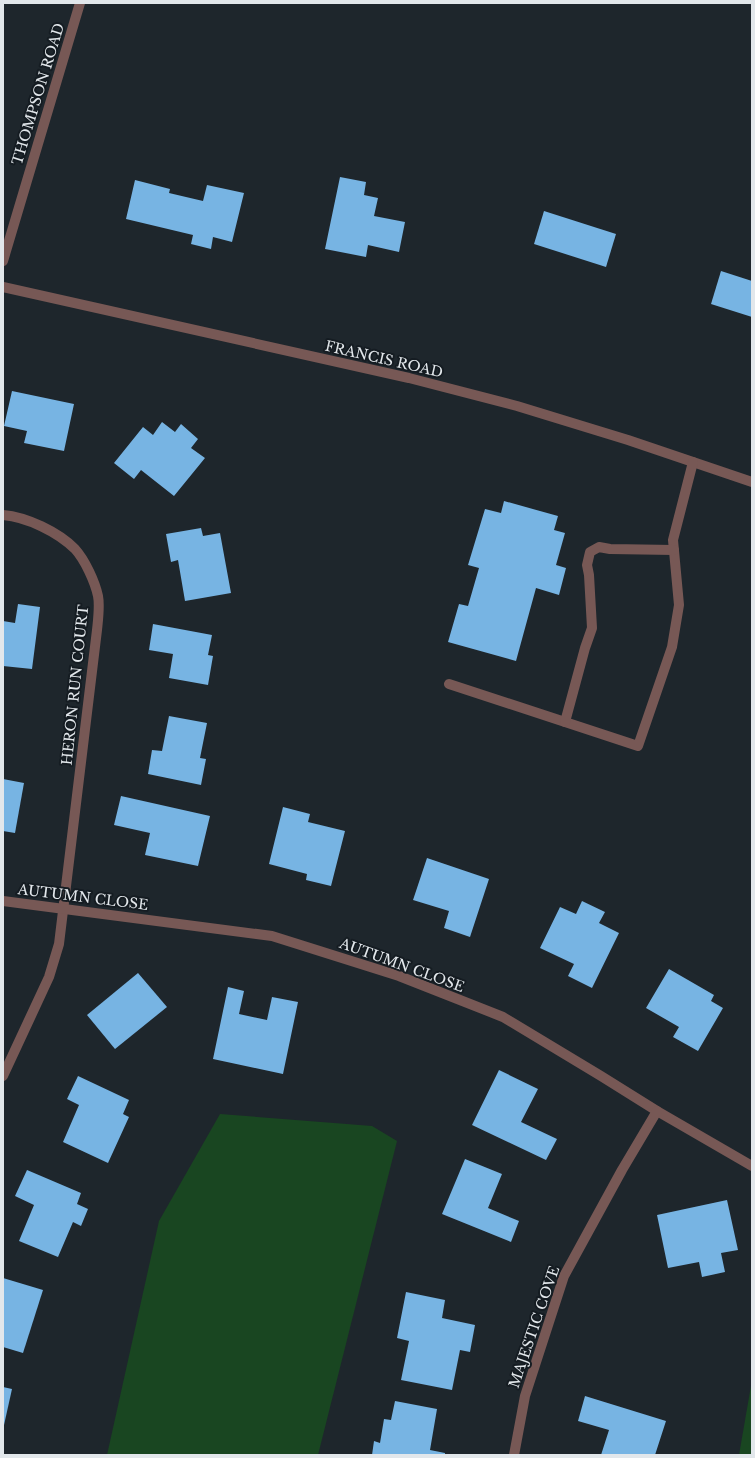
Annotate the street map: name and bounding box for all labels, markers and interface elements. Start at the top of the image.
street label: THOMPSON ROAD [8,21,68,167]
street label: FRANCIS ROAD [323,337,445,381]
street label: HERON RUN COURT [58,604,92,766]
street label: AUTUMN CLOSE [16,880,149,914]
street label: AUTUMN CLOSE [336,934,467,996]
street label: MAJESTIC COVE [505,1264,563,1390]

